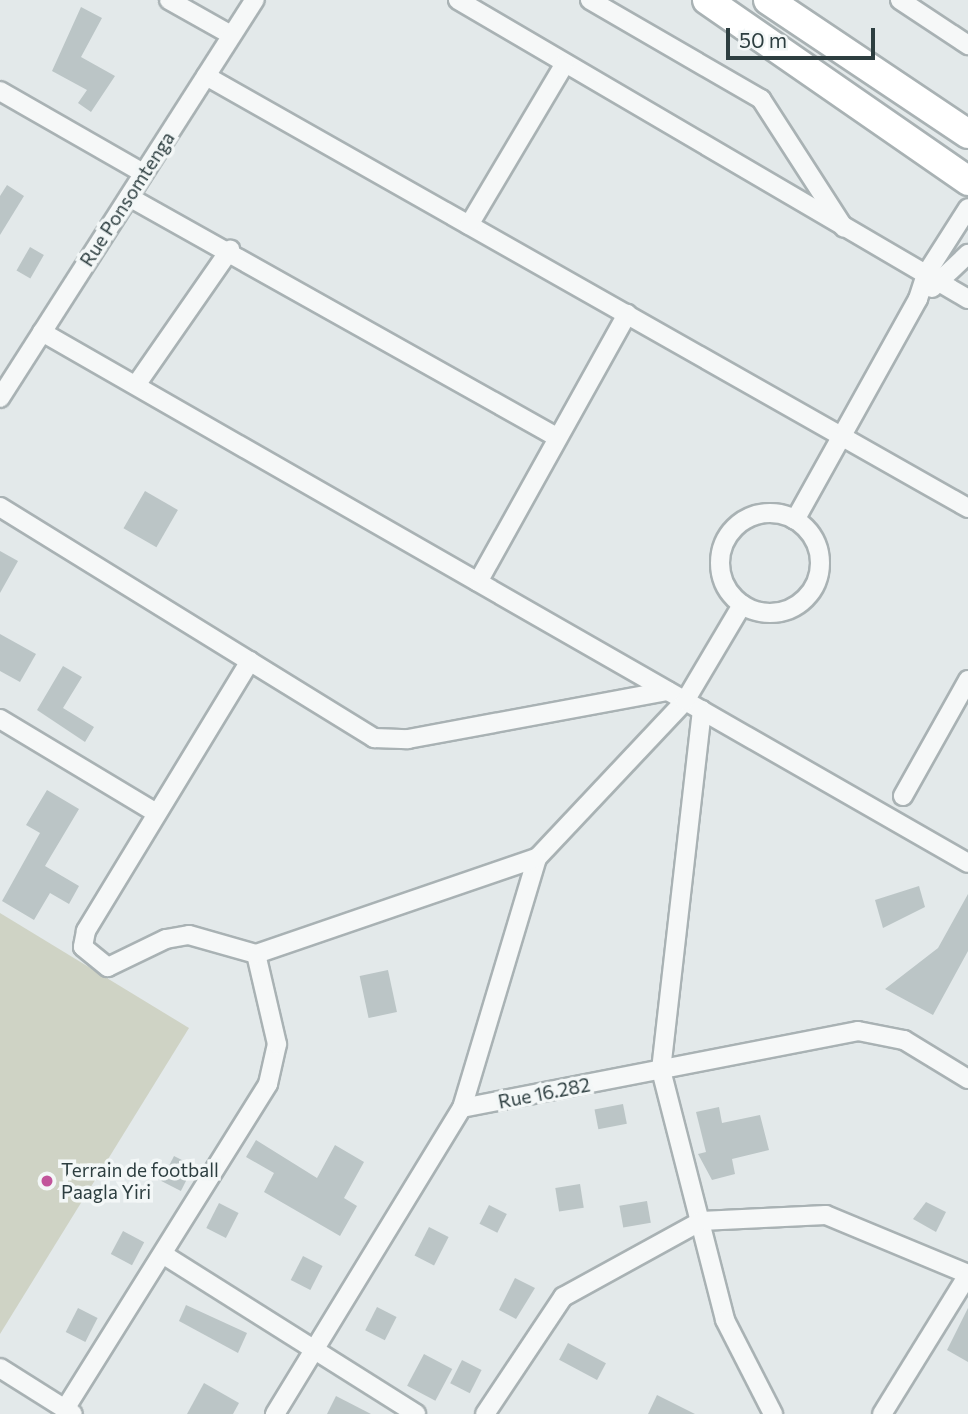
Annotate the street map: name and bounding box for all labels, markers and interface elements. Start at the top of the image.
scale bar [730,14,879,58]
text: 50 m [739,27,787,52]
street label: Rue Ponsomtenga [75,127,179,271]
street label: Rue 16.282 [496,1073,592,1113]
place label: Terrain de football Paagla Yiri [61,1159,219,1203]
marker: Terrain de football Paagla Yiri [39,1173,55,1189]

